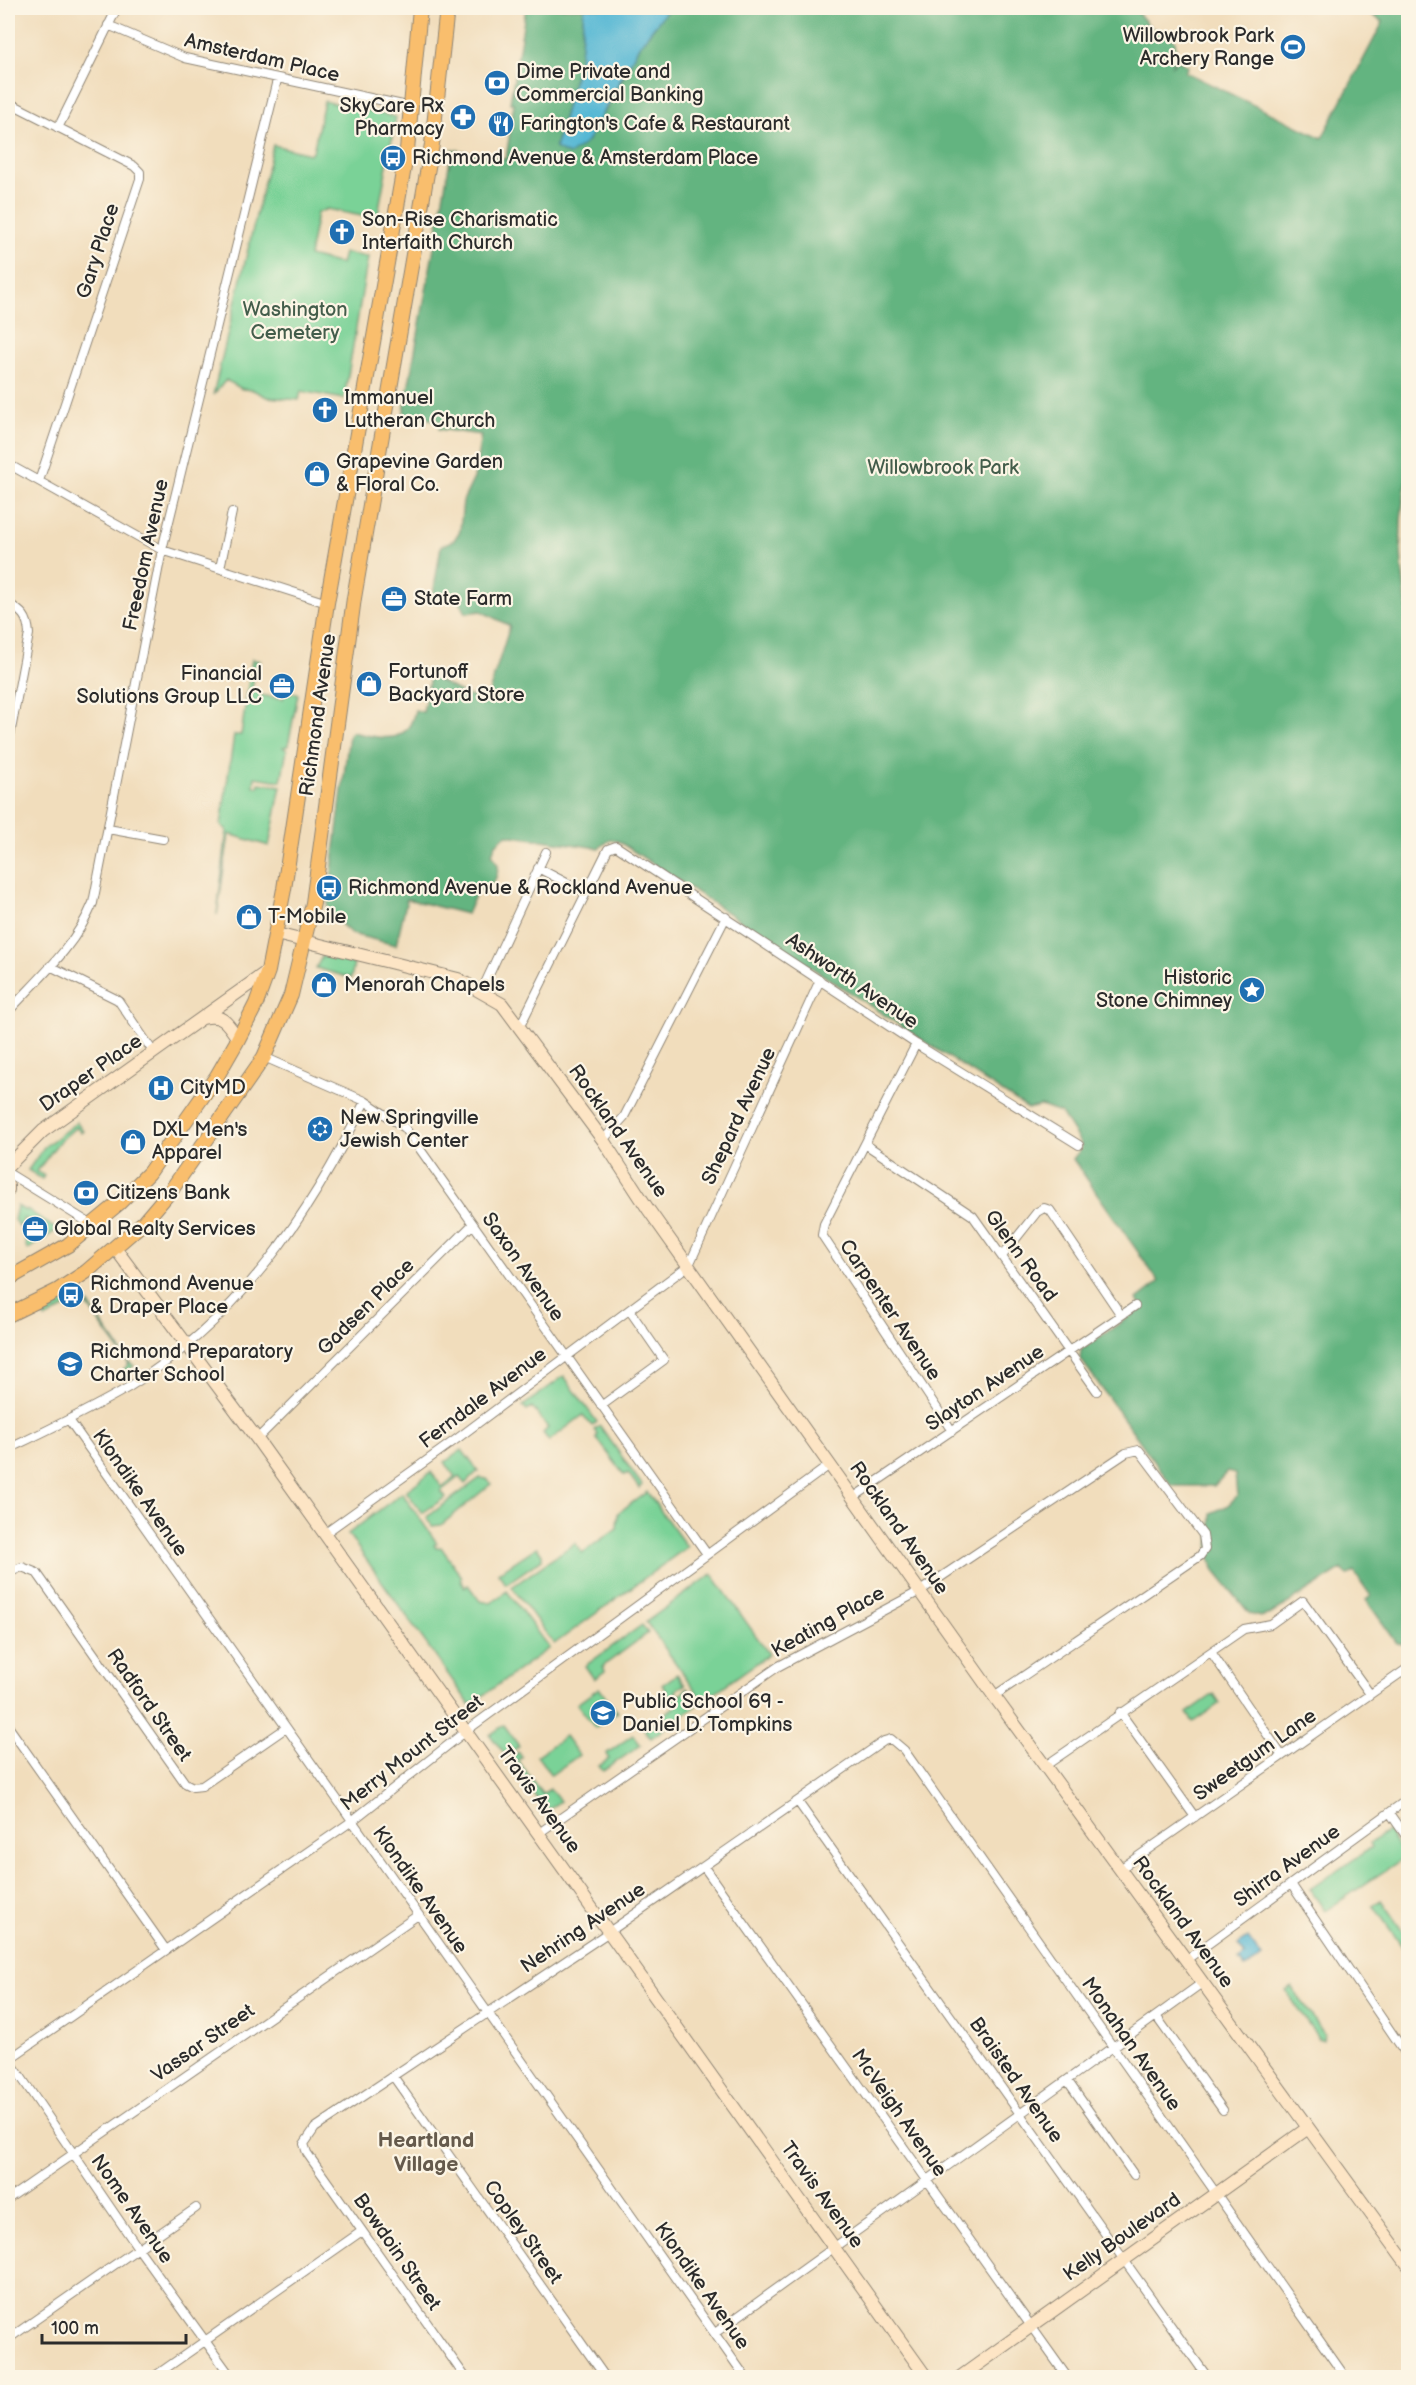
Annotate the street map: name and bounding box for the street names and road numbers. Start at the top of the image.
street label: Amsterdam Place [182,28,342,88]
street label: Gary Place [71,200,125,302]
street label: Freedom Avenue [118,477,174,633]
street label: Richmond Avenue [295,632,341,798]
street label: Ashworth Avenue [781,928,923,1034]
street label: Draper Place [35,1029,147,1117]
street label: Shepard Avenue [697,1043,781,1188]
street label: Rockland Avenue [563,1060,673,1202]
street label: Glenn Road [980,1205,1062,1307]
street label: Saxon Avenue [477,1208,569,1326]
street label: Carpenter Avenue [834,1235,946,1385]
street label: Gadsen Place [313,1254,419,1360]
street label: Slayton Avenue [921,1340,1049,1436]
street label: Ferndale Avenue [415,1342,551,1454]
street label: Klondike Avenue [87,1425,193,1561]
street label: Rockland Avenue [844,1457,954,1599]
street label: Keating Place [767,1581,889,1663]
street label: Radford Street [101,1644,197,1766]
street label: Merry Mount Street [336,1690,488,1816]
street label: Sweetgum Lane [1189,1704,1321,1806]
street label: Travis Avenue [492,1742,586,1858]
street label: Shirra Avenue [1229,1819,1345,1913]
street label: Klondike Avenue [367,1822,473,1958]
street label: Rockland Avenue [1127,1851,1239,1993]
street label: Nehring Avenue [516,1877,650,1979]
street label: Monahan Avenue [1076,1973,1186,2115]
street label: Vassar Street [147,1999,259,2087]
street label: Braisted Avenue [964,2013,1068,2148]
street label: McVeigh Avenue [846,2045,952,2182]
street label: Travis Avenue [775,2137,869,2253]
street label: Nome Avenue [86,2150,178,2268]
street label: Copley Street [479,2176,567,2288]
street label: Kelly Boulevard [1059,2188,1185,2286]
street label: Bowdoin Street [348,2189,446,2315]
street label: Klondike Avenue [649,2218,755,2354]

